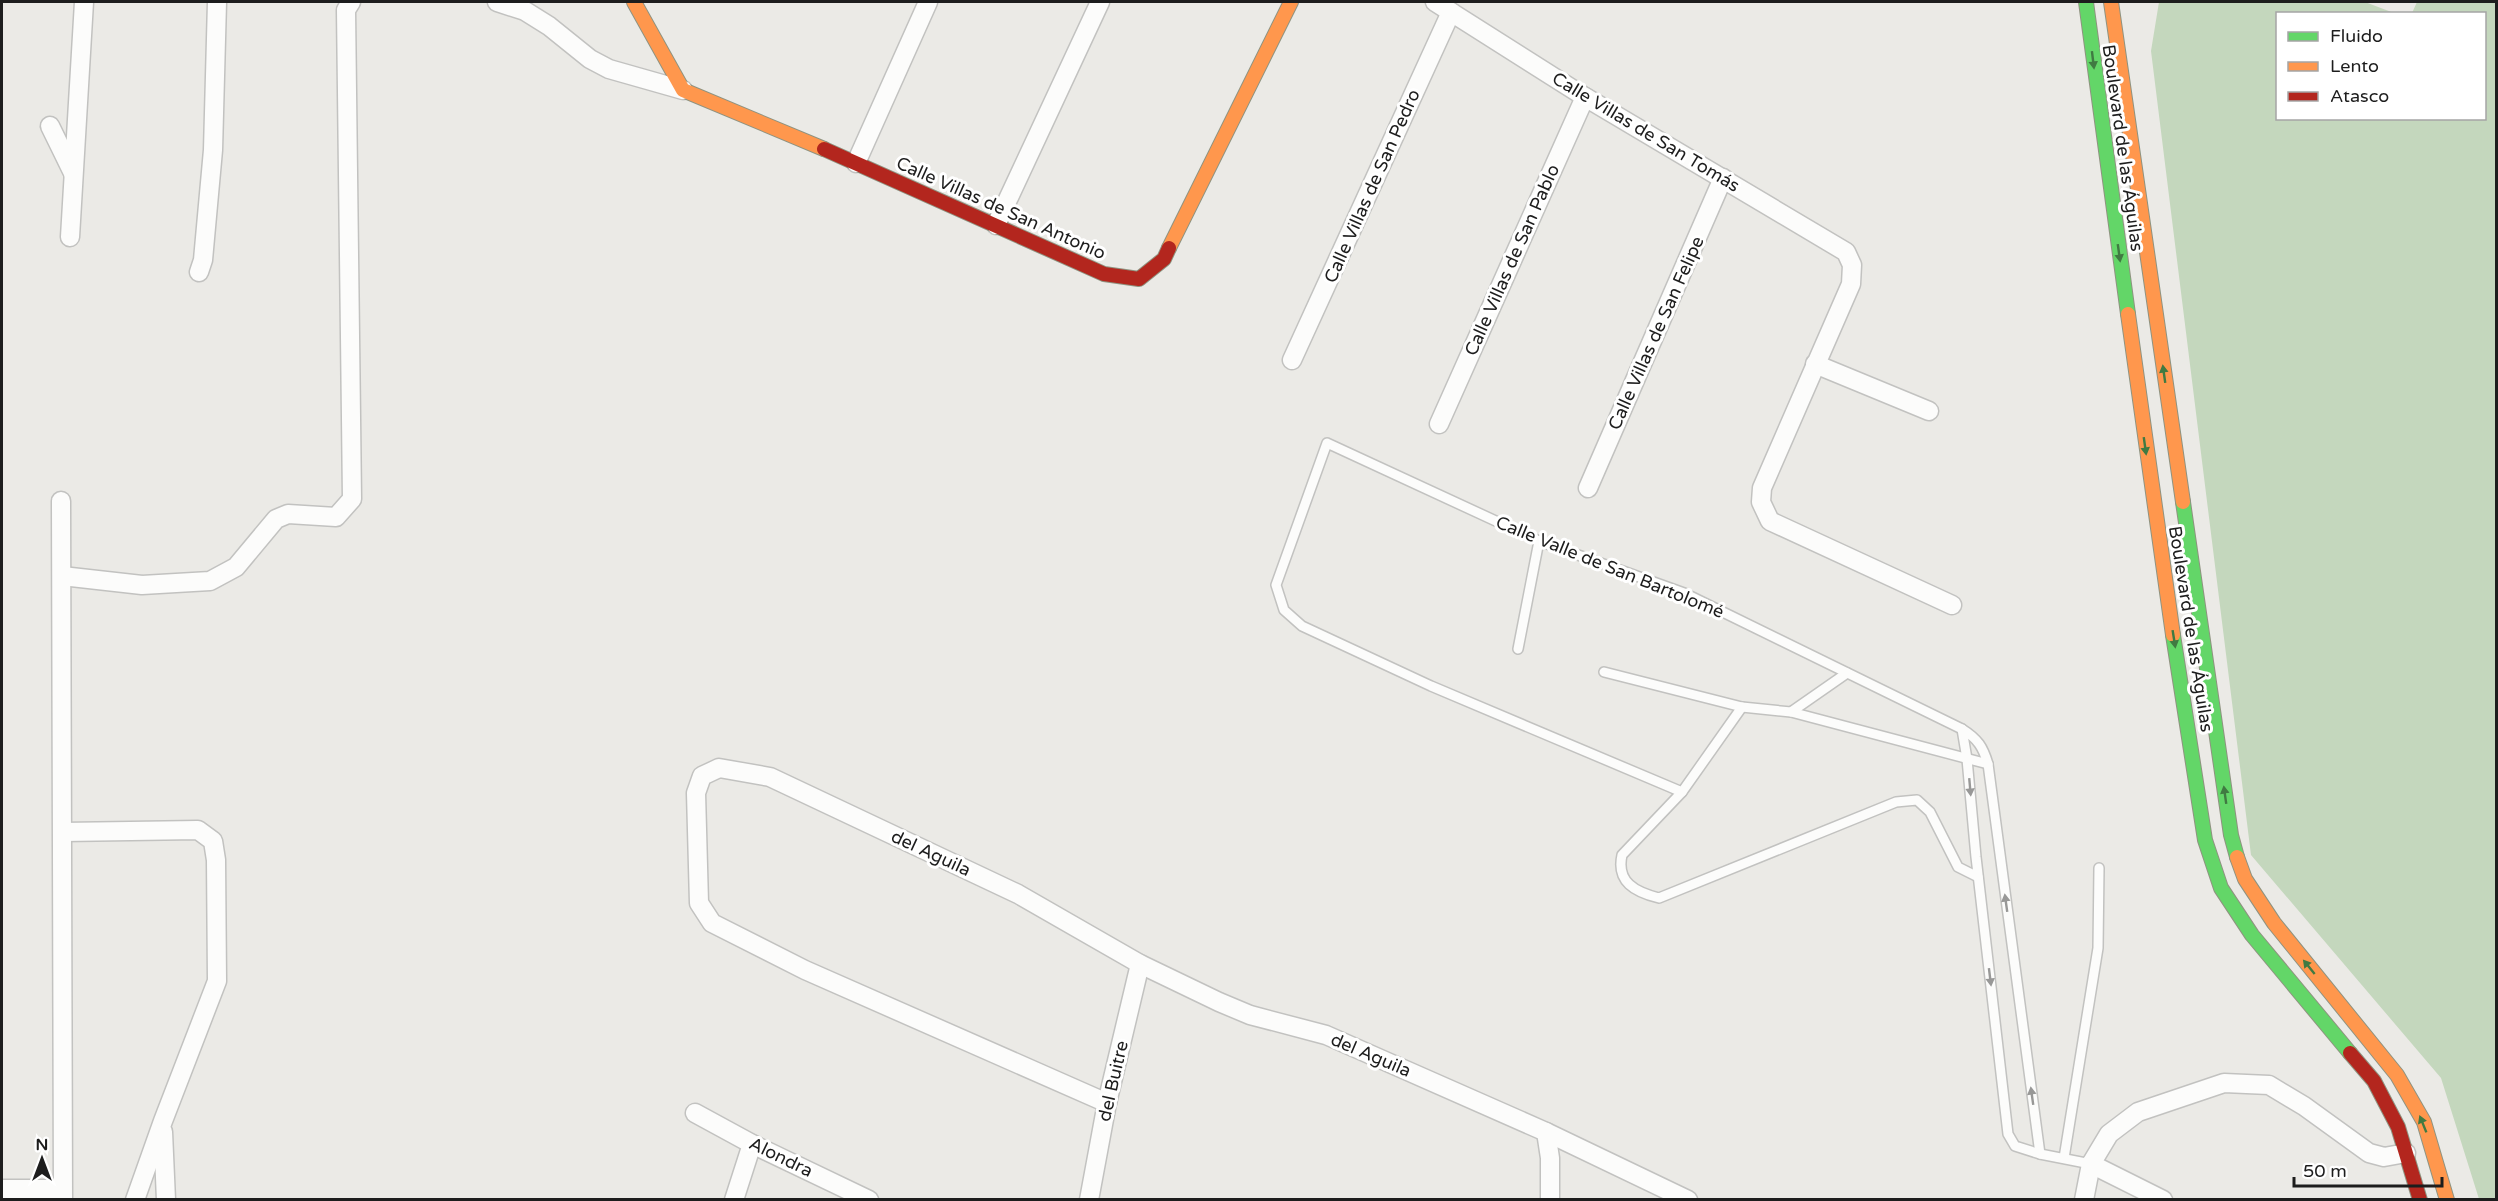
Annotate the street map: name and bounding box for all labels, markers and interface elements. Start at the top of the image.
legend [2276,12,2486,120]
text: Fluido [2330,25,2383,47]
street label: Boulevard de las Águilas [2098,43,2148,253]
one-way arrow [2089,50,2098,69]
text: Lento [2330,55,2379,77]
street label: Calle Villas de San Tomás [1548,67,1744,197]
text: Atasco [2330,85,2389,107]
street label: Calle Villas de San Pedro [1319,86,1425,286]
street label: Calle Villas de San Antonio [893,152,1109,264]
street label: Calle Villas de San Pablo [1460,161,1564,359]
street label: Calle Villas de San Felipe [1603,233,1709,433]
one-way arrow [2115,243,2124,262]
one-way arrow [2159,364,2168,383]
one-way arrow [2141,437,2150,456]
street label: Calle Valle de San Bartolomé [1493,511,1727,623]
street label: Boulevard de las Águilas [2164,524,2218,734]
one-way arrow [2170,630,2179,649]
one-way arrow [1965,778,1975,797]
one-way arrow [2221,786,2230,805]
street label: del Aguila [888,825,974,881]
one-way arrow [2002,893,2011,912]
one-way arrow [2304,959,2316,974]
one-way arrow [1985,967,1995,986]
street label: del Aguila [1327,1028,1415,1082]
street label: del Buitre [1093,1038,1133,1124]
one-way arrow [2028,1086,2037,1105]
one-way arrow [2418,1115,2427,1133]
north arrow [12,1129,72,1189]
street label: Alondra [746,1132,816,1182]
text: N [36,1135,48,1155]
scale bar [2294,1150,2442,1188]
text: 50 m [2303,1160,2347,1182]

